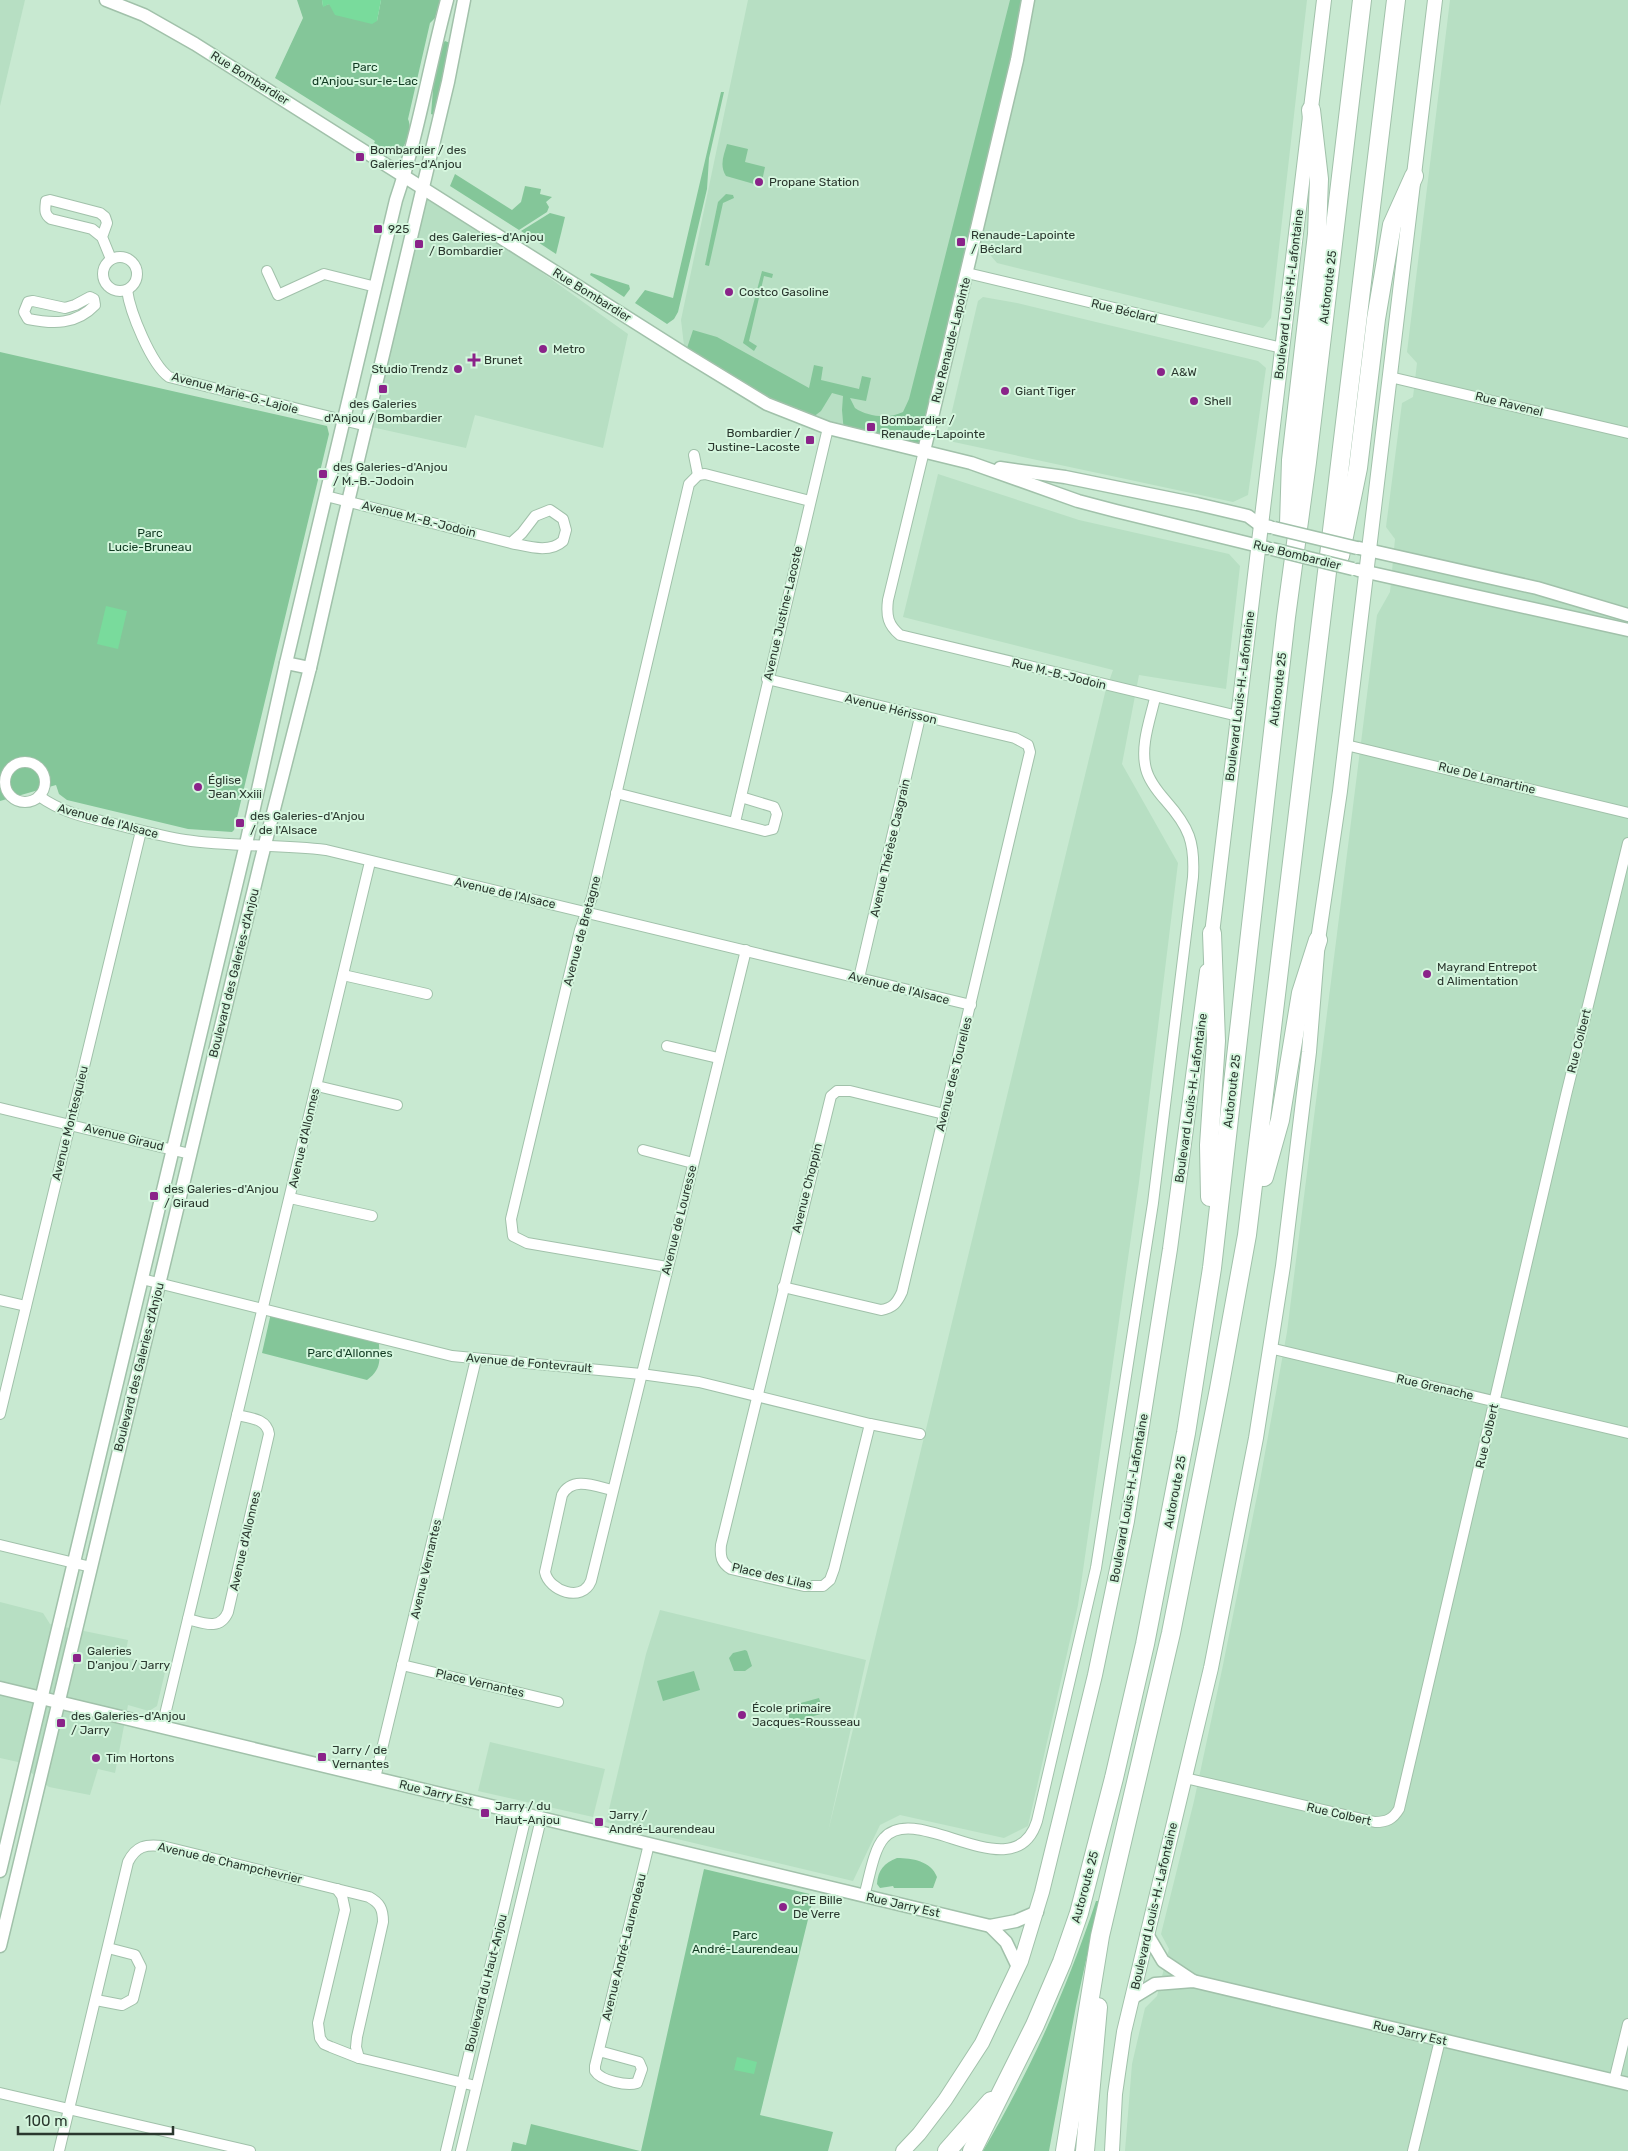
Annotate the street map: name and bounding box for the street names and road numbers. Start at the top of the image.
street label: Rue Bombardier [208,48,292,108]
street label: Boulevard Louis-H.-Lafontaine [1272,208,1306,380]
street label: Autoroute 25 [1317,249,1339,325]
street label: Rue Bombardier [550,265,634,325]
street label: Rue Renaude-Lapointe [929,276,973,404]
street label: Rue Béclard [1090,296,1158,326]
street label: Avenue Marie-G.-Lajoie [170,369,300,417]
street label: Rue Ravenel [1474,389,1544,419]
street label: Avenue M.-B.-Jodoin [360,498,478,540]
street label: Rue Bombardier [1252,537,1343,573]
street label: Avenue Justine-Lacoste [761,544,805,682]
street label: Boulevard Louis-H.-Lafontaine [1223,610,1257,782]
street label: Autoroute 25 [1267,651,1289,727]
street label: Rue M.-B.-Jodoin [1010,655,1108,693]
street label: Avenue Hérisson [844,691,938,727]
street label: Rue De Lamartine [1437,759,1537,797]
street label: Avenue Thérèse Casgrain [867,777,913,919]
street label: Avenue de l'Alsace [56,801,160,841]
street label: Avenue de Bretagne [561,874,604,988]
street label: Avenue de l'Alsace [453,875,557,912]
street label: Boulevard des Galeries-d'Anjou [206,887,262,1059]
street label: Avenue de l'Alsace [847,969,951,1007]
street label: Rue Colbert [1564,1007,1594,1075]
street label: Boulevard Louis-H.-Lafontaine [1172,1012,1210,1184]
street label: Avenue des Tourelles [933,1015,975,1133]
street label: Autoroute 25 [1221,1053,1243,1129]
street label: Avenue Montesquieu [49,1064,91,1182]
street label: Avenue d'Allonnes [286,1087,322,1189]
street label: Avenue Giraud [83,1120,165,1154]
street label: Avenue Choppin [789,1142,825,1234]
street label: Avenue de Louresse [659,1163,699,1276]
street label: Boulevard des Galeries-d'Anjou [111,1281,167,1453]
street label: Avenue de Fontevrault [465,1351,593,1376]
street label: Rue Grenache [1395,1371,1475,1403]
street label: Rue Colbert [1473,1402,1501,1470]
street label: Boulevard Louis-H.-Lafontaine [1107,1412,1151,1584]
street label: Autoroute 25 [1161,1454,1189,1530]
street label: Avenue d'Allonnes [227,1490,263,1592]
street label: Avenue Vernantes [408,1518,444,1620]
street label: Place des Lilas [731,1560,813,1592]
street label: Place Vernantes [434,1666,526,1700]
street label: Rue Jarry Est [398,1777,475,1809]
street label: Rue Colbert [1305,1800,1373,1828]
street label: Boulevard Louis-H.-Lafontaine [1128,1821,1180,1991]
street label: Avenue de Champchevrier [157,1840,304,1886]
street label: Autoroute 25 [1069,1850,1101,1924]
street label: Avenue André-Laurendeau [599,1872,649,2022]
street label: Rue Jarry Est [865,1890,942,1920]
street label: Boulevard du Haut-Anjou [462,1913,510,2053]
street label: Rue Jarry Est [1372,2018,1449,2048]

